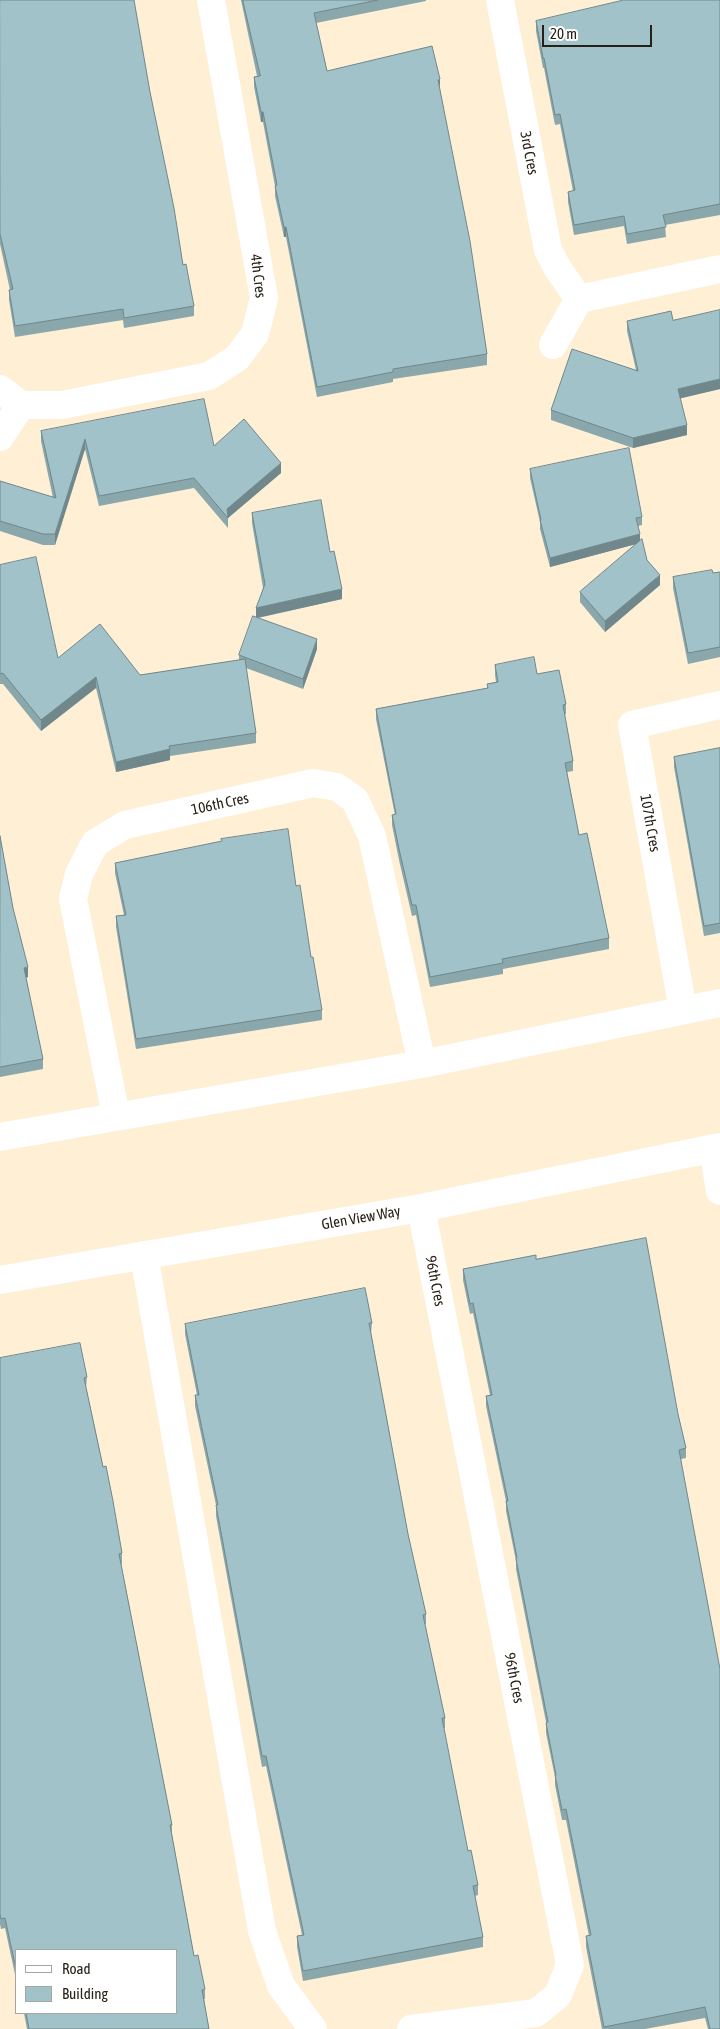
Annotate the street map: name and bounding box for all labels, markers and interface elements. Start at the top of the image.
scale bar [545,15,655,47]
text: 20 m [550,25,577,42]
street label: 3rd Cres [516,130,542,176]
street label: 4th Cres [246,253,270,299]
street label: 106th Cres [190,789,250,819]
street label: 107th Cres [636,793,664,853]
street label: Glen View Way [320,1202,402,1234]
street label: 96th Cres [421,1254,449,1308]
street label: 96th Cres [500,1651,528,1705]
legend [15,1949,178,2014]
text: Road [62,1960,91,1977]
text: Building [62,1985,108,2002]

